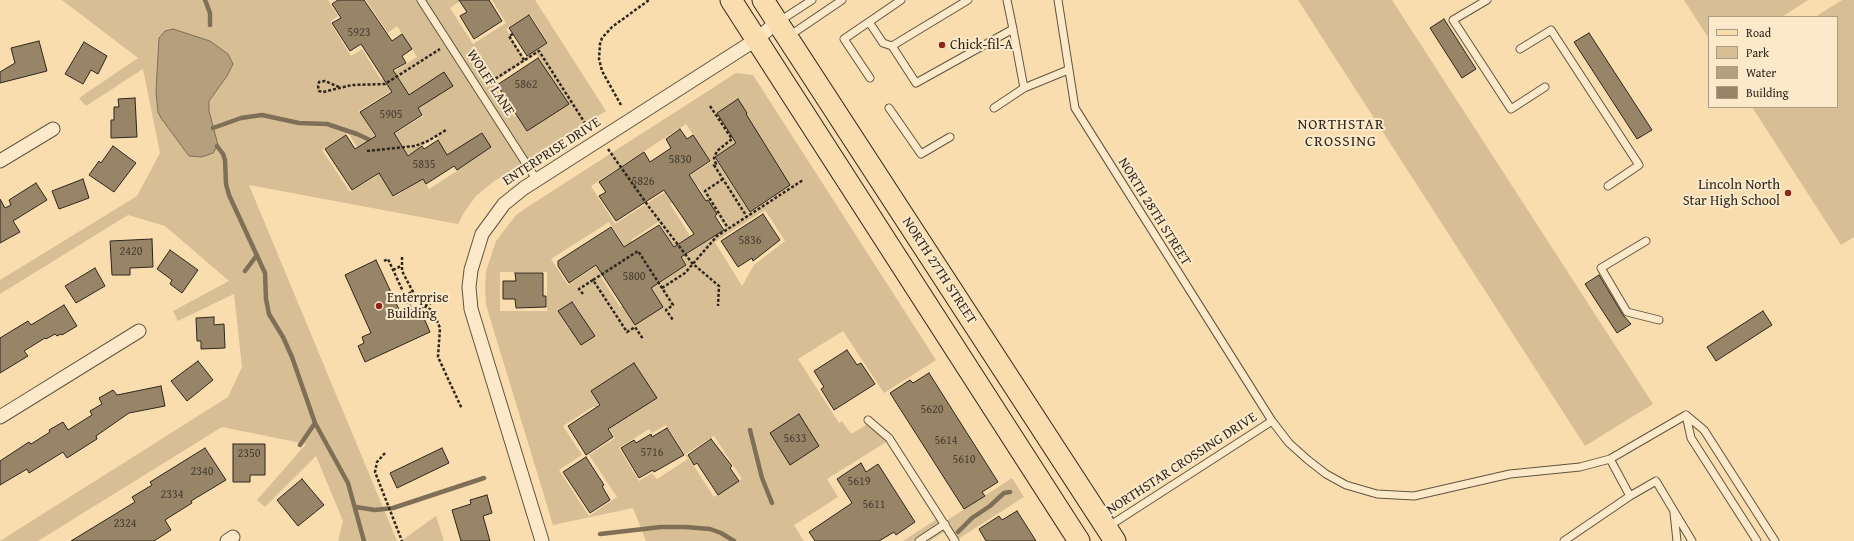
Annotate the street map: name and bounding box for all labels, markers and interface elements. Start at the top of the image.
legend [1708,16,1838,108]
text: Road [1746,24,1771,41]
house number: 5923 [347,26,371,40]
place label: Chick-fil-A [950,37,1013,53]
marker: Chick-fil-A [937,40,947,50]
text: Park [1746,44,1769,61]
street label: WOLFF LANE [462,47,518,119]
text: Water [1746,64,1776,81]
house number: 5862 [514,78,538,92]
text: Building [1746,84,1789,101]
house number: 5905 [379,108,403,122]
street label: ENTERPRISE DRIVE [500,114,604,190]
district label: NORTHSTAR CROSSING [1297,116,1385,151]
house number: 5830 [668,153,692,167]
street label: NORTH 28TH STREET [1114,155,1194,269]
house number: 5835 [412,158,436,172]
house number: 5826 [631,175,655,189]
place label: Lincoln North Star High School [1683,177,1780,210]
marker: Lincoln North Star High School [1783,188,1793,198]
street label: NORTH 27TH STREET [898,214,980,328]
house number: 5836 [738,234,762,248]
house number: 2420 [119,245,143,259]
house number: 5800 [622,270,646,284]
place label: Enterprise Building [387,290,449,322]
marker: Enterprise Building [374,301,384,311]
house number: 5620 [920,403,944,417]
street label: NORTHSTAR CROSSING DRIVE [1104,409,1260,519]
house number: 5633 [783,432,807,446]
house number: 5614 [934,434,958,448]
house number: 5716 [640,446,664,460]
house number: 2350 [237,447,261,461]
house number: 5610 [952,453,976,467]
house number: 2340 [190,465,214,479]
house number: 5619 [847,475,871,489]
house number: 2334 [160,488,184,502]
house number: 5611 [862,498,886,512]
house number: 2324 [113,517,137,531]

